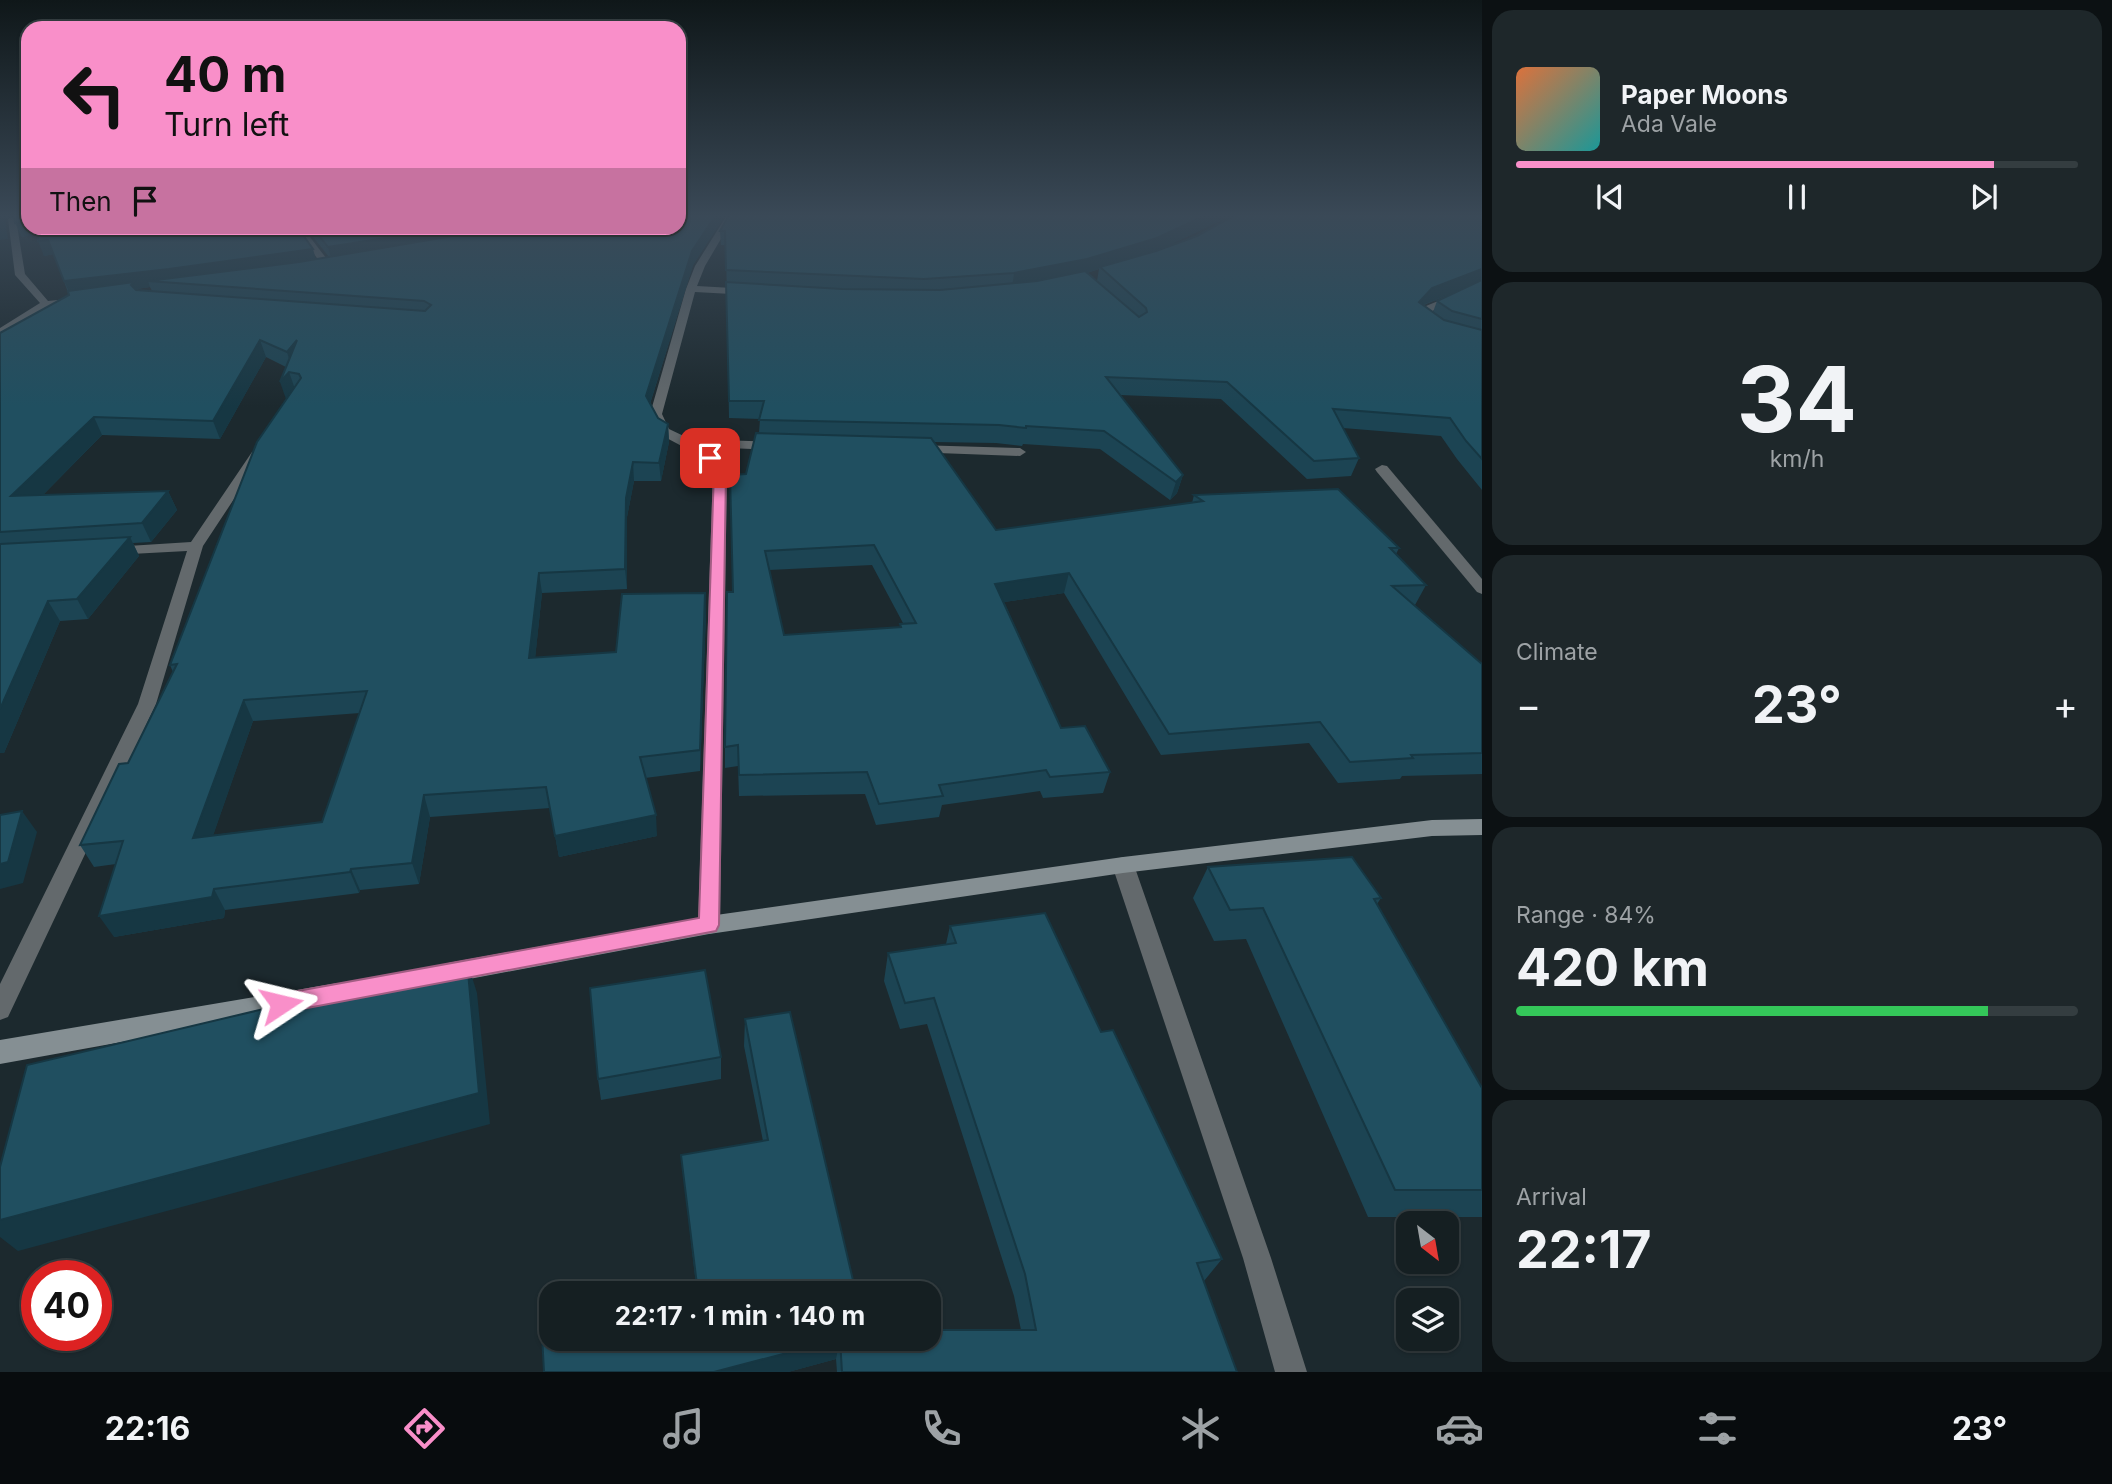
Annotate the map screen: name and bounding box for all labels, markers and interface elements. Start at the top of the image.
text: 40 m [164,45,287,104]
icon: left [49,49,140,140]
text: Paper Moons [1621,79,1788,110]
text: Turn left [164,105,289,144]
text: Ada Vale [1621,110,1717,138]
icon: previous [1591,178,1629,216]
icon: pause [1778,178,1816,216]
icon: next [1965,178,2003,216]
icon: arrive [126,182,164,220]
text: Then [49,186,112,217]
text: 34 [1737,344,1857,454]
pin [680,428,740,488]
icon: arrive [691,439,729,477]
text: km/h [1770,445,1824,473]
text: Climate [1516,638,1598,666]
text: 23° [1752,673,1842,736]
text: − [1516,682,1541,728]
text: + [2053,682,2078,728]
text: Range · 84% [1516,901,1656,929]
text: 420 km [1516,936,1709,999]
position arrow [244,967,318,1041]
text: Arrival [1516,1183,1587,1211]
north arrow [1396,1211,1460,1274]
map controls [1396,1211,1459,1351]
text: 22:17 [1516,1218,1652,1281]
speed limit sign: 40 [21,1260,112,1351]
button: layers [1396,1288,1459,1351]
text: 22:17 · 1 min · 140 m [615,1300,865,1331]
icon: directions [400,1404,449,1453]
icon: music [659,1404,708,1453]
icon: phone [917,1404,966,1453]
icon: climate [1176,1404,1225,1453]
icon: car [1435,1404,1484,1453]
icon: filters [1693,1404,1742,1453]
text: 22:16 [105,1409,190,1448]
text: 23° [1952,1409,2007,1448]

